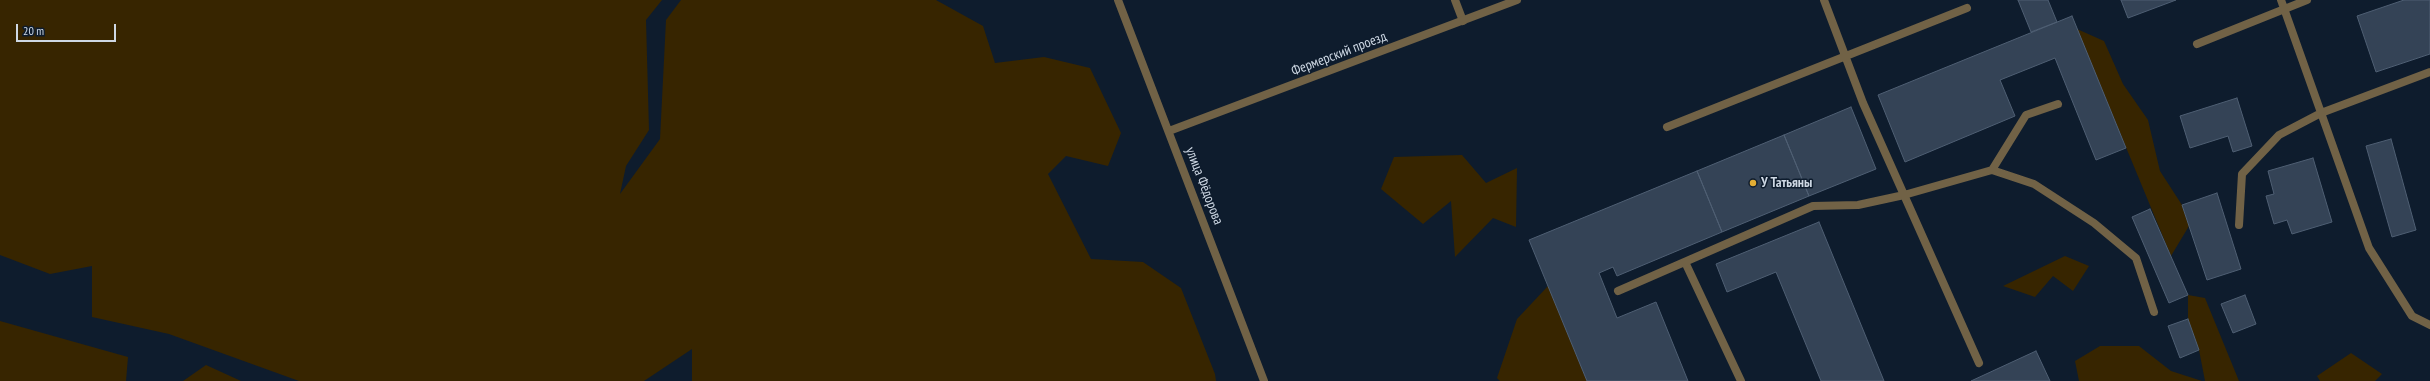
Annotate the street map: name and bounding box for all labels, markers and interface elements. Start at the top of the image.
scale bar [18,16,118,42]
text: 20 m [23,23,44,38]
street label: Фермерский проезд [1289,28,1389,80]
street label: улица Фёдорова [1182,145,1226,227]
place label: У Татьяны [1761,175,1812,191]
marker: У Татьяны [1748,178,1758,188]

